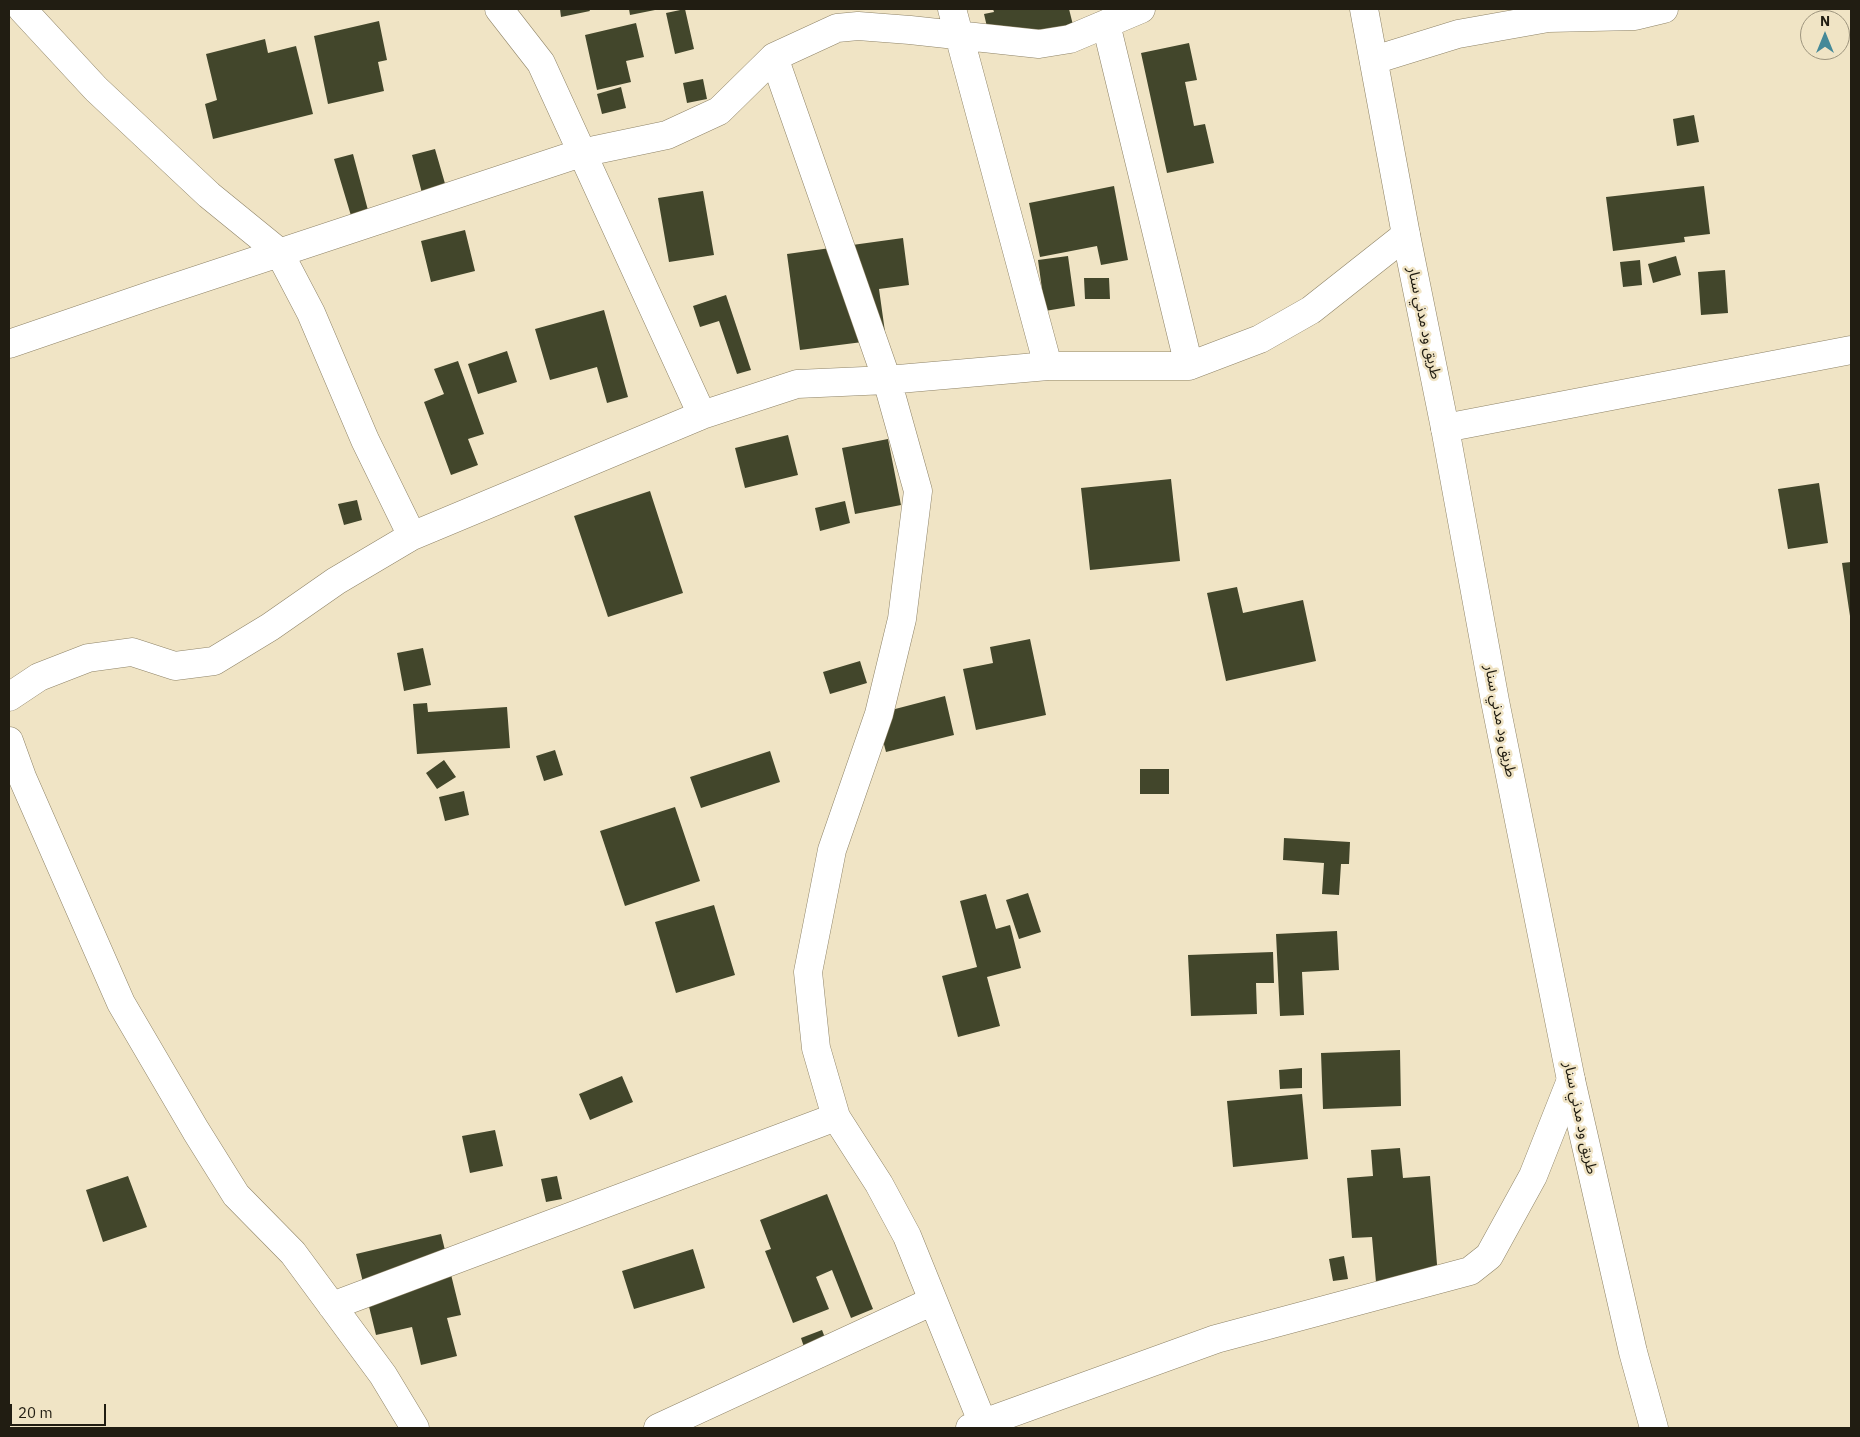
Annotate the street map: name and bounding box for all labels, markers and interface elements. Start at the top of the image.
north arrow [1800,10,1850,60]
text: N [1820,12,1830,30]
street label: طريق ود مدني سنار [1403,265,1445,381]
street label: طريق ود مدني سنار [1480,663,1520,779]
street label: طريق ود مدني سنار [1559,1060,1601,1176]
scale bar [12,1394,109,1426]
text: 20 m [18,1403,53,1422]

